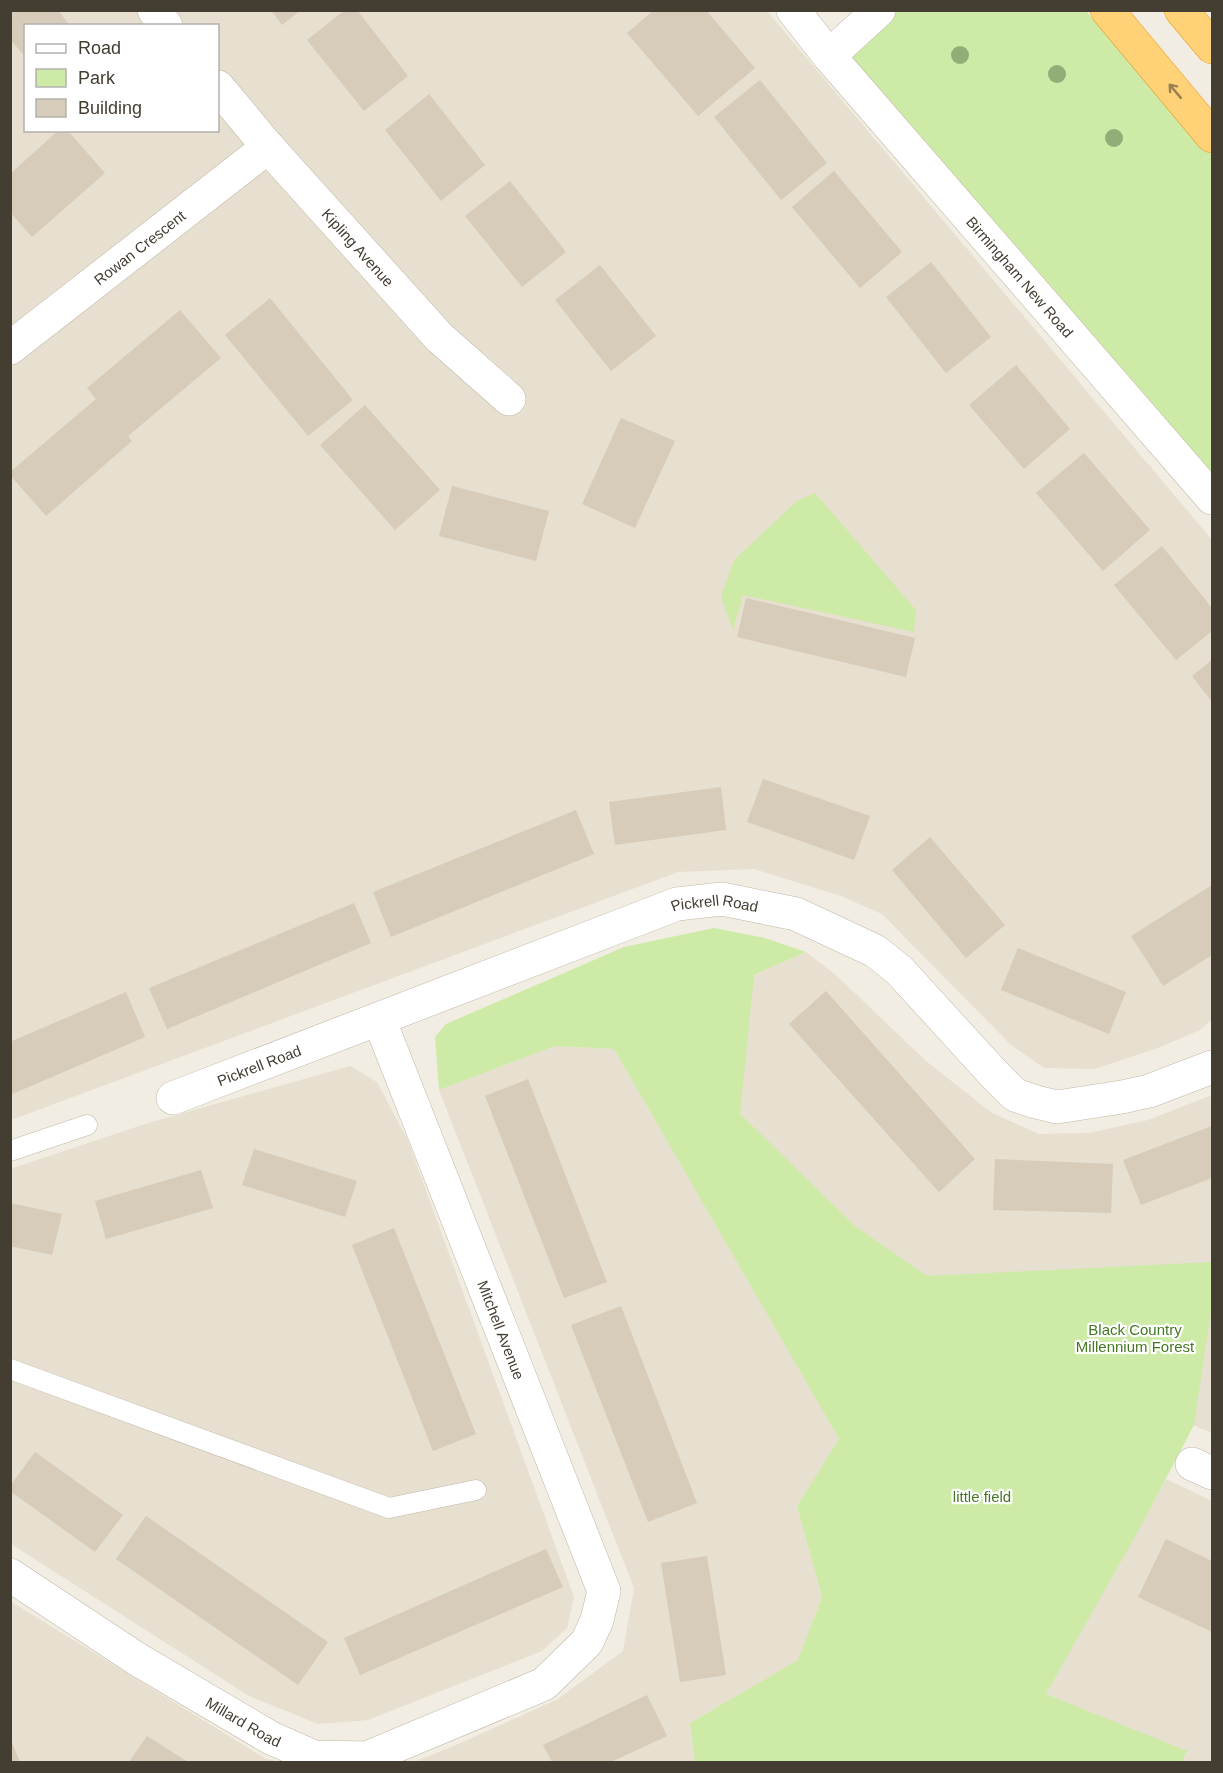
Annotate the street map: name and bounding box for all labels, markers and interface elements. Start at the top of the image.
legend [24,24,219,132]
text: Road [78,38,121,58]
text: Park [78,68,116,88]
one-way arrow [1168,84,1182,99]
text: Building [78,98,142,118]
street label: Kipling Avenue [319,205,398,290]
street label: Rowan Crescent [90,206,189,288]
street label: Birmingham New Road [963,213,1077,341]
street label: Pickrell Road [668,890,760,915]
street label: Pickrell Road [215,1041,303,1089]
street label: Mitchell Avenue [474,1278,528,1382]
park label: Black Country Millennium Forest [1076,1321,1195,1355]
park label: little field [953,1488,1011,1505]
street label: Millard Road [203,1693,284,1750]

